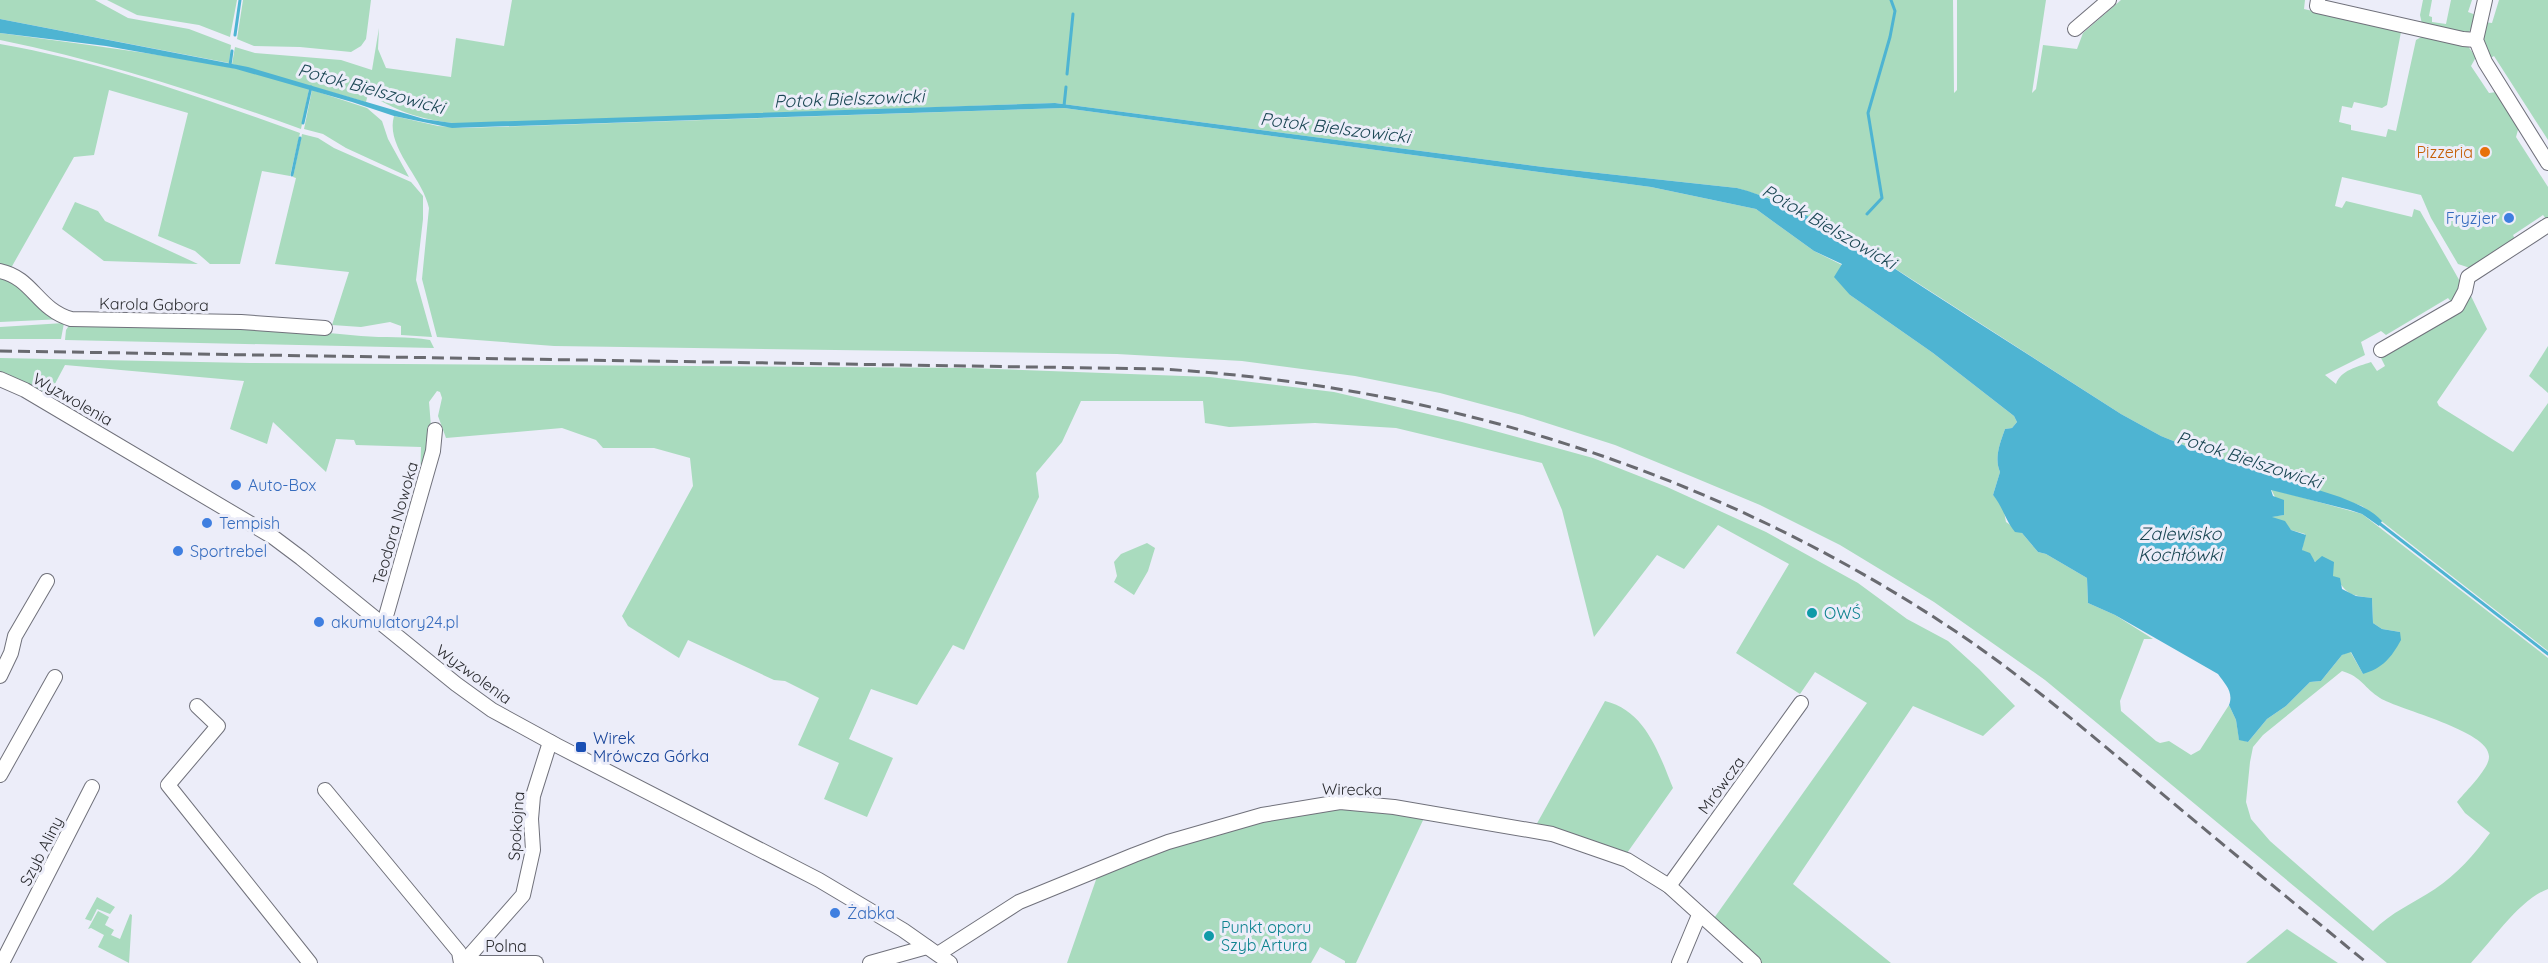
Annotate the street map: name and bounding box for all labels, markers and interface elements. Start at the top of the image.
water label: Potok Bielszowicki [295,58,449,120]
water label: Potok Bielszowicki [773,84,927,113]
water label: Potok Bielszowicki [1259,107,1413,148]
place label: Pizzeria [2417,142,2473,162]
marker: Pizzeria [2478,145,2492,159]
water label: Potok Bielszowicki [1758,179,1902,275]
place label: Fryzjer [2446,208,2497,228]
marker: Fryzjer [2502,211,2516,225]
street label: Karola Gabora [99,293,209,315]
street label: Wyzwolenia [30,368,116,430]
water label: Potok Bielszowicki [2174,425,2326,494]
street label: Teodora Nowoka [368,459,422,587]
place label: Auto-Box [248,475,316,495]
marker: Auto-Box [229,478,243,492]
place label: Tempish [219,513,280,533]
marker: Tempish [200,516,214,530]
water label: Zalewisko Kochłówki [2138,522,2224,566]
place label: Sportrebel [190,541,267,561]
marker: Sportrebel [171,544,185,558]
place label: OWŚ [1824,603,1861,623]
marker: OWŚ [1805,606,1819,620]
place label: akumulatory24.pl [331,612,459,632]
marker: akumulatory24.pl [312,615,326,629]
street label: Wyzwolenia [432,640,516,708]
place label: Wirek Mrówcza Górka [593,728,709,766]
marker: Wirek Mrówcza Górka [574,740,588,754]
street label: Mrówcza [1693,752,1749,818]
street label: Wirecka [1322,778,1382,800]
street label: Spokojna [504,791,528,861]
street label: Szyb Aliny [15,813,67,889]
place label: Żabka [847,903,895,923]
marker: Żabka [828,906,842,920]
place label: Punkt oporu Szyb Artura [1221,917,1311,955]
marker: Punkt oporu Szyb Artura [1202,929,1216,943]
street label: Polna [485,936,527,956]

